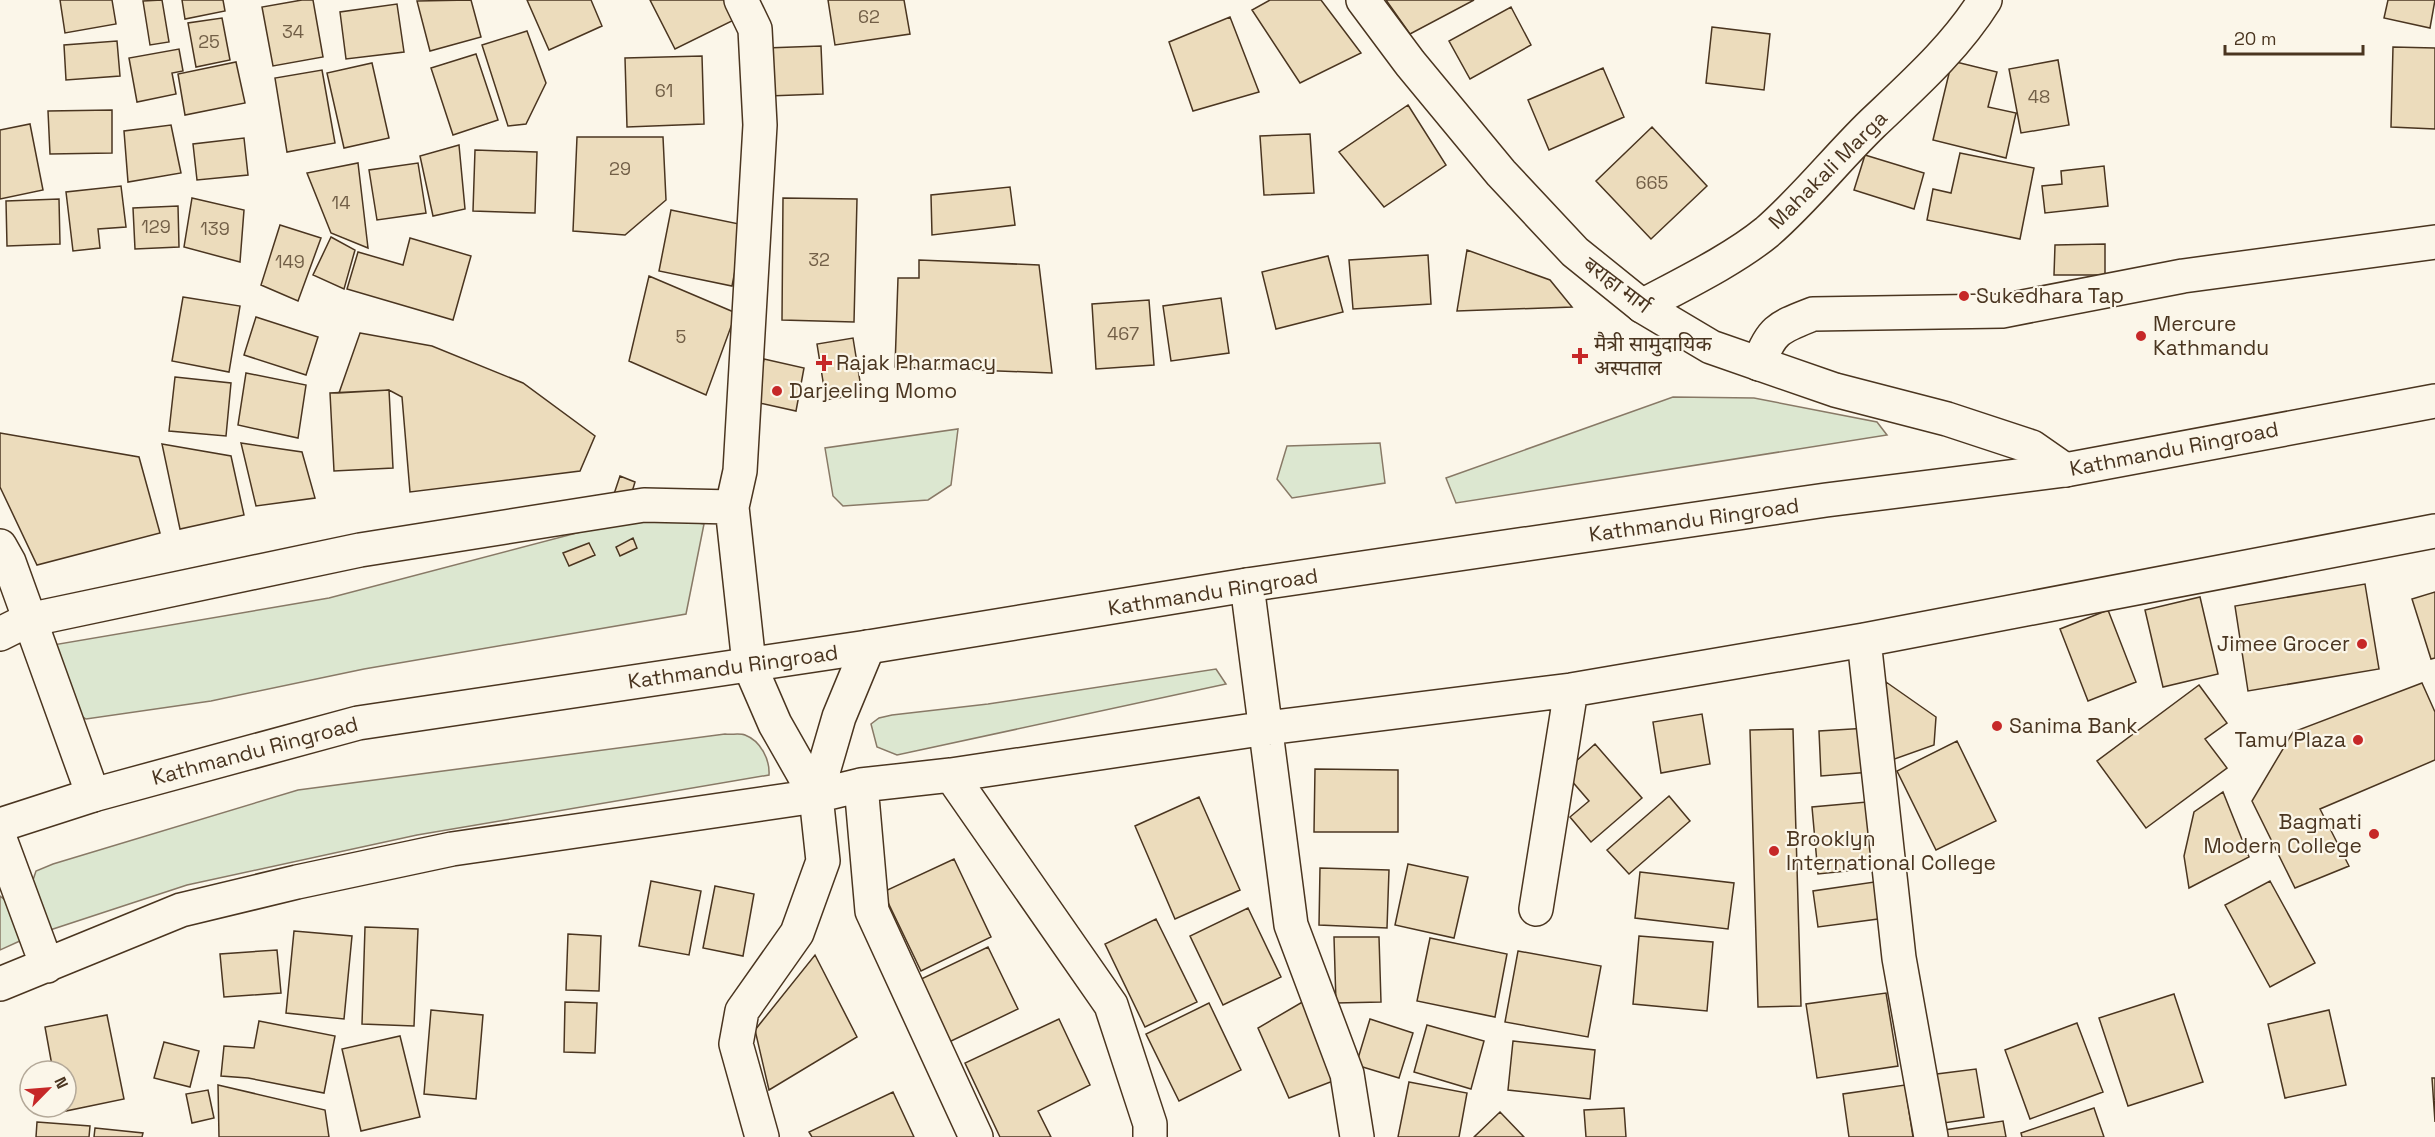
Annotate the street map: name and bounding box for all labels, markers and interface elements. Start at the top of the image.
house number: 62 [858,5,880,28]
scale bar [2225,18,2363,56]
house number: 34 [282,20,304,43]
text: 20 m [2234,27,2277,50]
house number: 25 [198,30,220,53]
house number: 61 [655,79,673,102]
house number: 48 [2028,85,2050,108]
street label: Mahakali Marga [1762,104,1893,235]
house number: 29 [609,157,631,180]
house number: 665 [1636,171,1668,194]
house number: 14 [332,191,350,214]
house number: 129 [141,215,171,238]
house number: 139 [200,217,230,240]
house number: 32 [808,248,830,271]
house number: 149 [275,250,305,273]
street label: बराहा मार्ग [1578,250,1657,320]
place label: Sukedhara Tap [1976,282,2124,309]
marker: Sukedhara Tap [1957,289,1971,303]
place label: Mercure Kathmandu [2153,310,2269,361]
house number: 467 [1107,322,1139,345]
house number: 5 [676,325,686,348]
marker: Mercure Kathmandu [2134,329,2148,343]
place label: मैत्री सामुदायिक अस्पताल [1594,330,1712,381]
marker: मैत्री सामुदायिक अस्पताल [1571,347,1589,365]
place label: Rajak Pharmacy [836,349,996,376]
marker: Rajak Pharmacy [817,356,831,370]
place label: Darjeeling Momo [789,377,957,404]
marker: Darjeeling Momo [770,384,784,398]
street label: Kathmandu Ringroad [2067,415,2281,482]
street label: Kathmandu Ringroad [1587,491,1801,548]
street label: Kathmandu Ringroad [1106,562,1320,621]
place label: Jimee Grocer [2217,630,2350,657]
marker: Jimee Grocer [2355,637,2369,651]
street label: Kathmandu Ringroad [626,638,840,695]
street label: Kathmandu Ringroad [149,710,361,791]
place label: Sanima Bank [2009,712,2138,739]
marker: Sanima Bank [1990,719,2004,733]
place label: Tamu Plaza [2234,726,2346,753]
marker: Tamu Plaza [2351,733,2365,747]
place label: Bagmati Modern College [2204,808,2362,859]
place label: Brooklyn International College [1786,825,1996,876]
marker: Bagmati Modern College [2367,827,2381,841]
marker: Brooklyn International College [1767,844,1781,858]
north arrow [18,1059,78,1119]
text: N [49,1074,73,1092]

